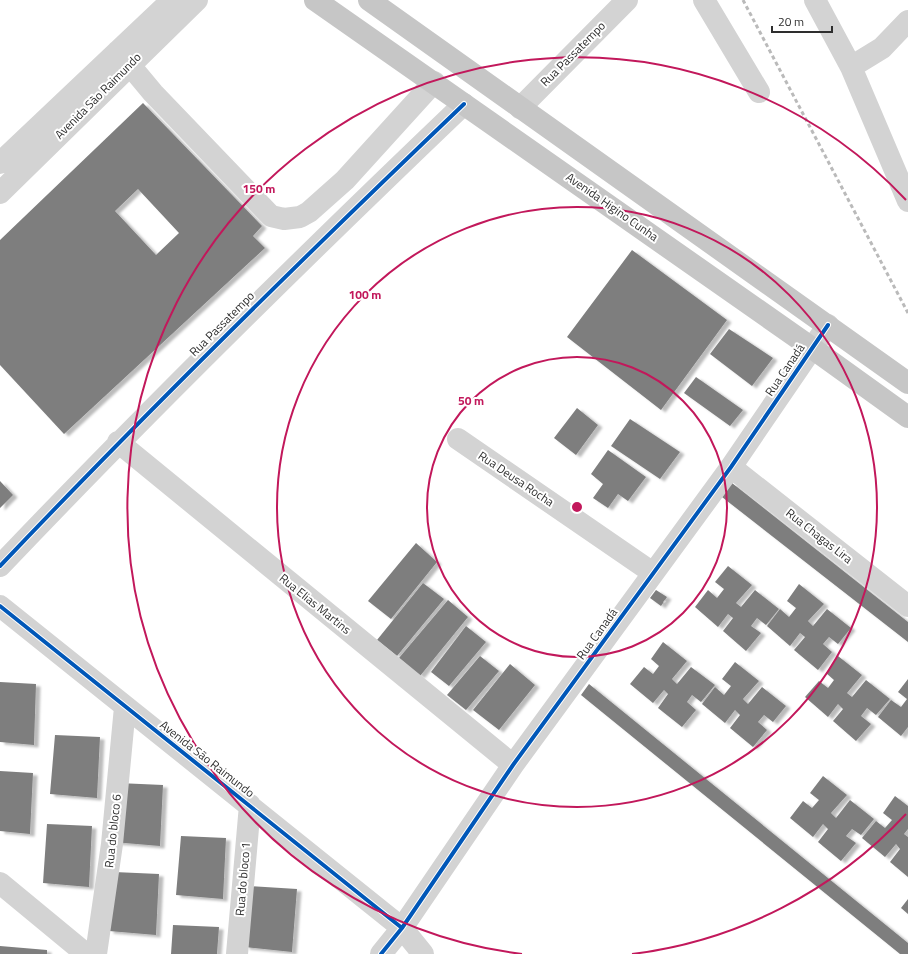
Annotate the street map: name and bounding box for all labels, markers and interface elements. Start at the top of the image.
scale bar [772,8,832,34]
text: 20 m [778,12,804,31]
street label: Rua Passatempo [536,17,610,91]
street label: Avenida São Raimundo [50,48,145,143]
street label: Avenida Higino Cunha [562,167,663,246]
text: 150 m [243,179,275,198]
text: 100 m [349,285,381,304]
street label: Rua Passatempo [185,287,259,361]
street label: Rua Canadá [760,340,809,400]
text: 50 m [458,391,484,410]
street label: Rua Deusa Rocha [474,446,558,511]
centre of rings [570,500,584,514]
street label: Rua Chagas Lira [782,503,857,568]
street label: Rua Elias Martins [275,569,356,639]
street label: Rua Canadá [571,604,622,663]
street label: Avenida São Raimundo [156,715,259,802]
street label: Rua do bloco 6 [99,793,126,869]
street label: Rua do bloco 1 [230,841,255,917]

